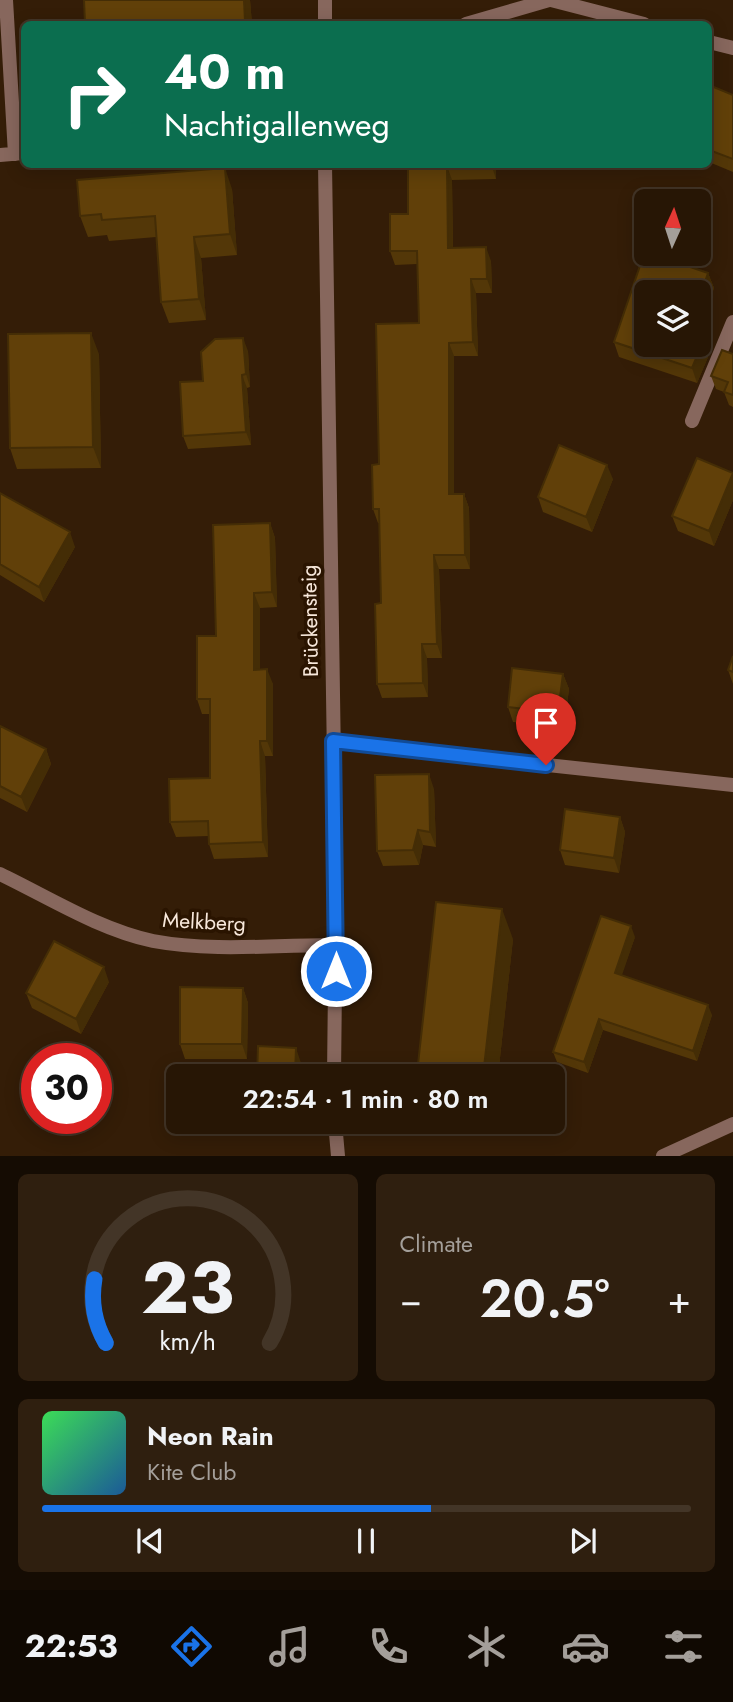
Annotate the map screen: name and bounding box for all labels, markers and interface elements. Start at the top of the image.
text: 40 m [164,37,286,107]
icon: right [49,49,140,140]
text: Nachtigallenweg [164,102,390,148]
north arrow [634,189,710,266]
map controls [634,189,711,357]
button: layers [634,280,711,357]
street label: Brückensteig [294,564,326,678]
pin [516,693,576,765]
icon: arrive [527,704,565,742]
street label: Melkberg [161,905,247,939]
position arrow [299,934,373,1008]
speed limit sign: 30 [21,1043,112,1134]
text: 22:54 · 1 min · 80 m [242,1080,489,1118]
text: Climate [400,1227,473,1261]
text: 23 [141,1236,234,1341]
text: 20.5° [480,1261,610,1337]
text: − [400,1272,422,1327]
text: + [668,1272,691,1327]
text: km/h [159,1323,216,1359]
text: Neon Rain [147,1417,274,1455]
text: Kite Club [147,1455,236,1489]
icon: previous [131,1522,169,1560]
icon: pause [347,1522,385,1560]
icon: next [564,1522,602,1560]
icon: directions [167,1622,216,1671]
icon: music [265,1622,314,1671]
icon: phone [364,1622,413,1671]
icon: climate [462,1622,511,1671]
icon: car [561,1622,610,1671]
icon: filters [659,1622,708,1671]
text: 22:53 [25,1623,118,1669]

